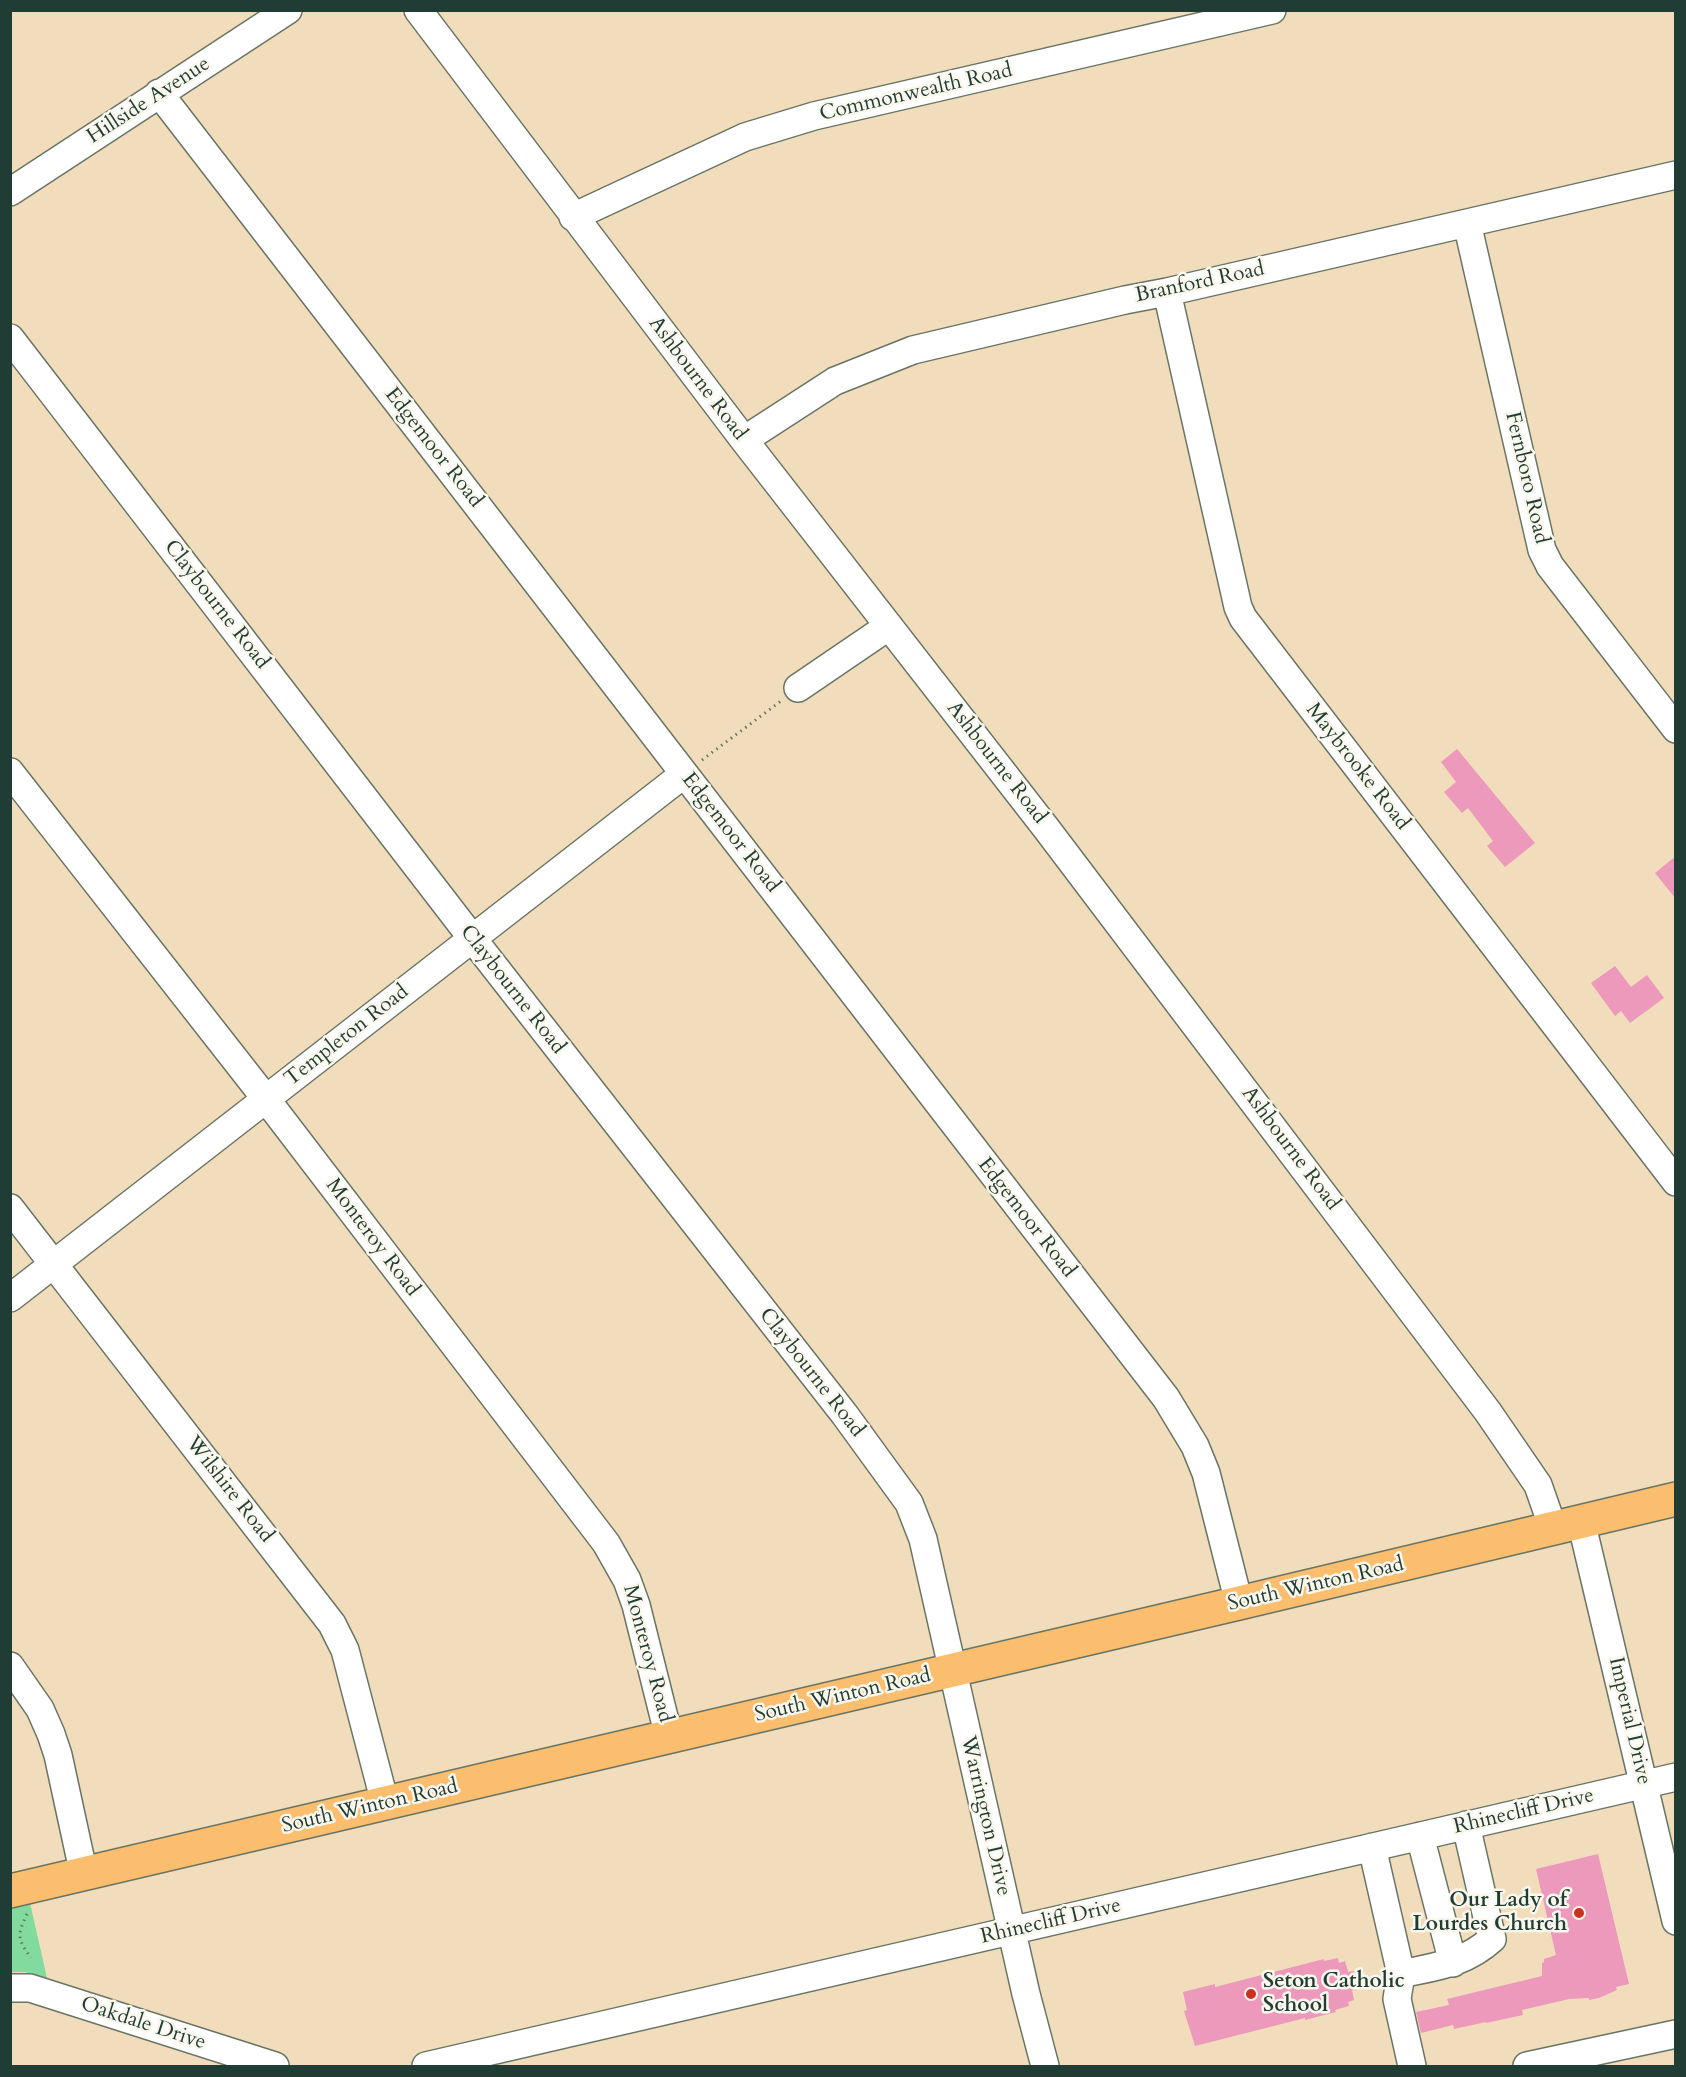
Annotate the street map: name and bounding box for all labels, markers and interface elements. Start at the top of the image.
street label: Hillside Avenue [83,52,215,150]
street label: Commonwealth Road [817,59,1015,127]
street label: Branford Road [1133,257,1267,309]
street label: Ashbourne Road [642,312,752,446]
street label: Edgemoor Road [378,383,488,513]
street label: Fernboro Road [1499,410,1553,546]
street label: Claybourne Road [158,536,274,674]
street label: Ashbourne Road [940,697,1052,829]
street label: Maybrooke Road [1300,699,1414,835]
street label: Edgemoor Road [675,768,785,898]
street label: Claybourne Road [454,921,570,1059]
street label: Templeton Road [280,980,414,1092]
street label: Ashbourne Road [1235,1082,1345,1216]
street label: Edgemoor Road [971,1153,1081,1283]
street label: Monteroy Road [319,1174,425,1302]
street label: Claybourne Road [753,1304,869,1442]
street label: Wilshire Road [180,1432,278,1548]
street label: South Winton Road [1225,1552,1407,1618]
street label: Monteroy Road [617,1583,677,1725]
street label: Imperial Drive [1602,1655,1656,1787]
street label: South Winton Road [752,1663,934,1729]
street label: Warrington Drive [954,1733,1016,1899]
street label: South Winton Road [279,1774,461,1840]
street label: Rhinecliff Drive [1451,1784,1597,1840]
place label: Our Lady of Lourdes Church [1413,1888,1567,1938]
street label: Rhinecliff Drive [978,1894,1124,1950]
marker: Our Lady of Lourdes Church [1572,1906,1586,1920]
place label: Seton Catholic School [1263,1969,1405,2019]
marker: Seton Catholic School [1244,1987,1258,2001]
street label: Oakdale Drive [77,1992,209,2056]

